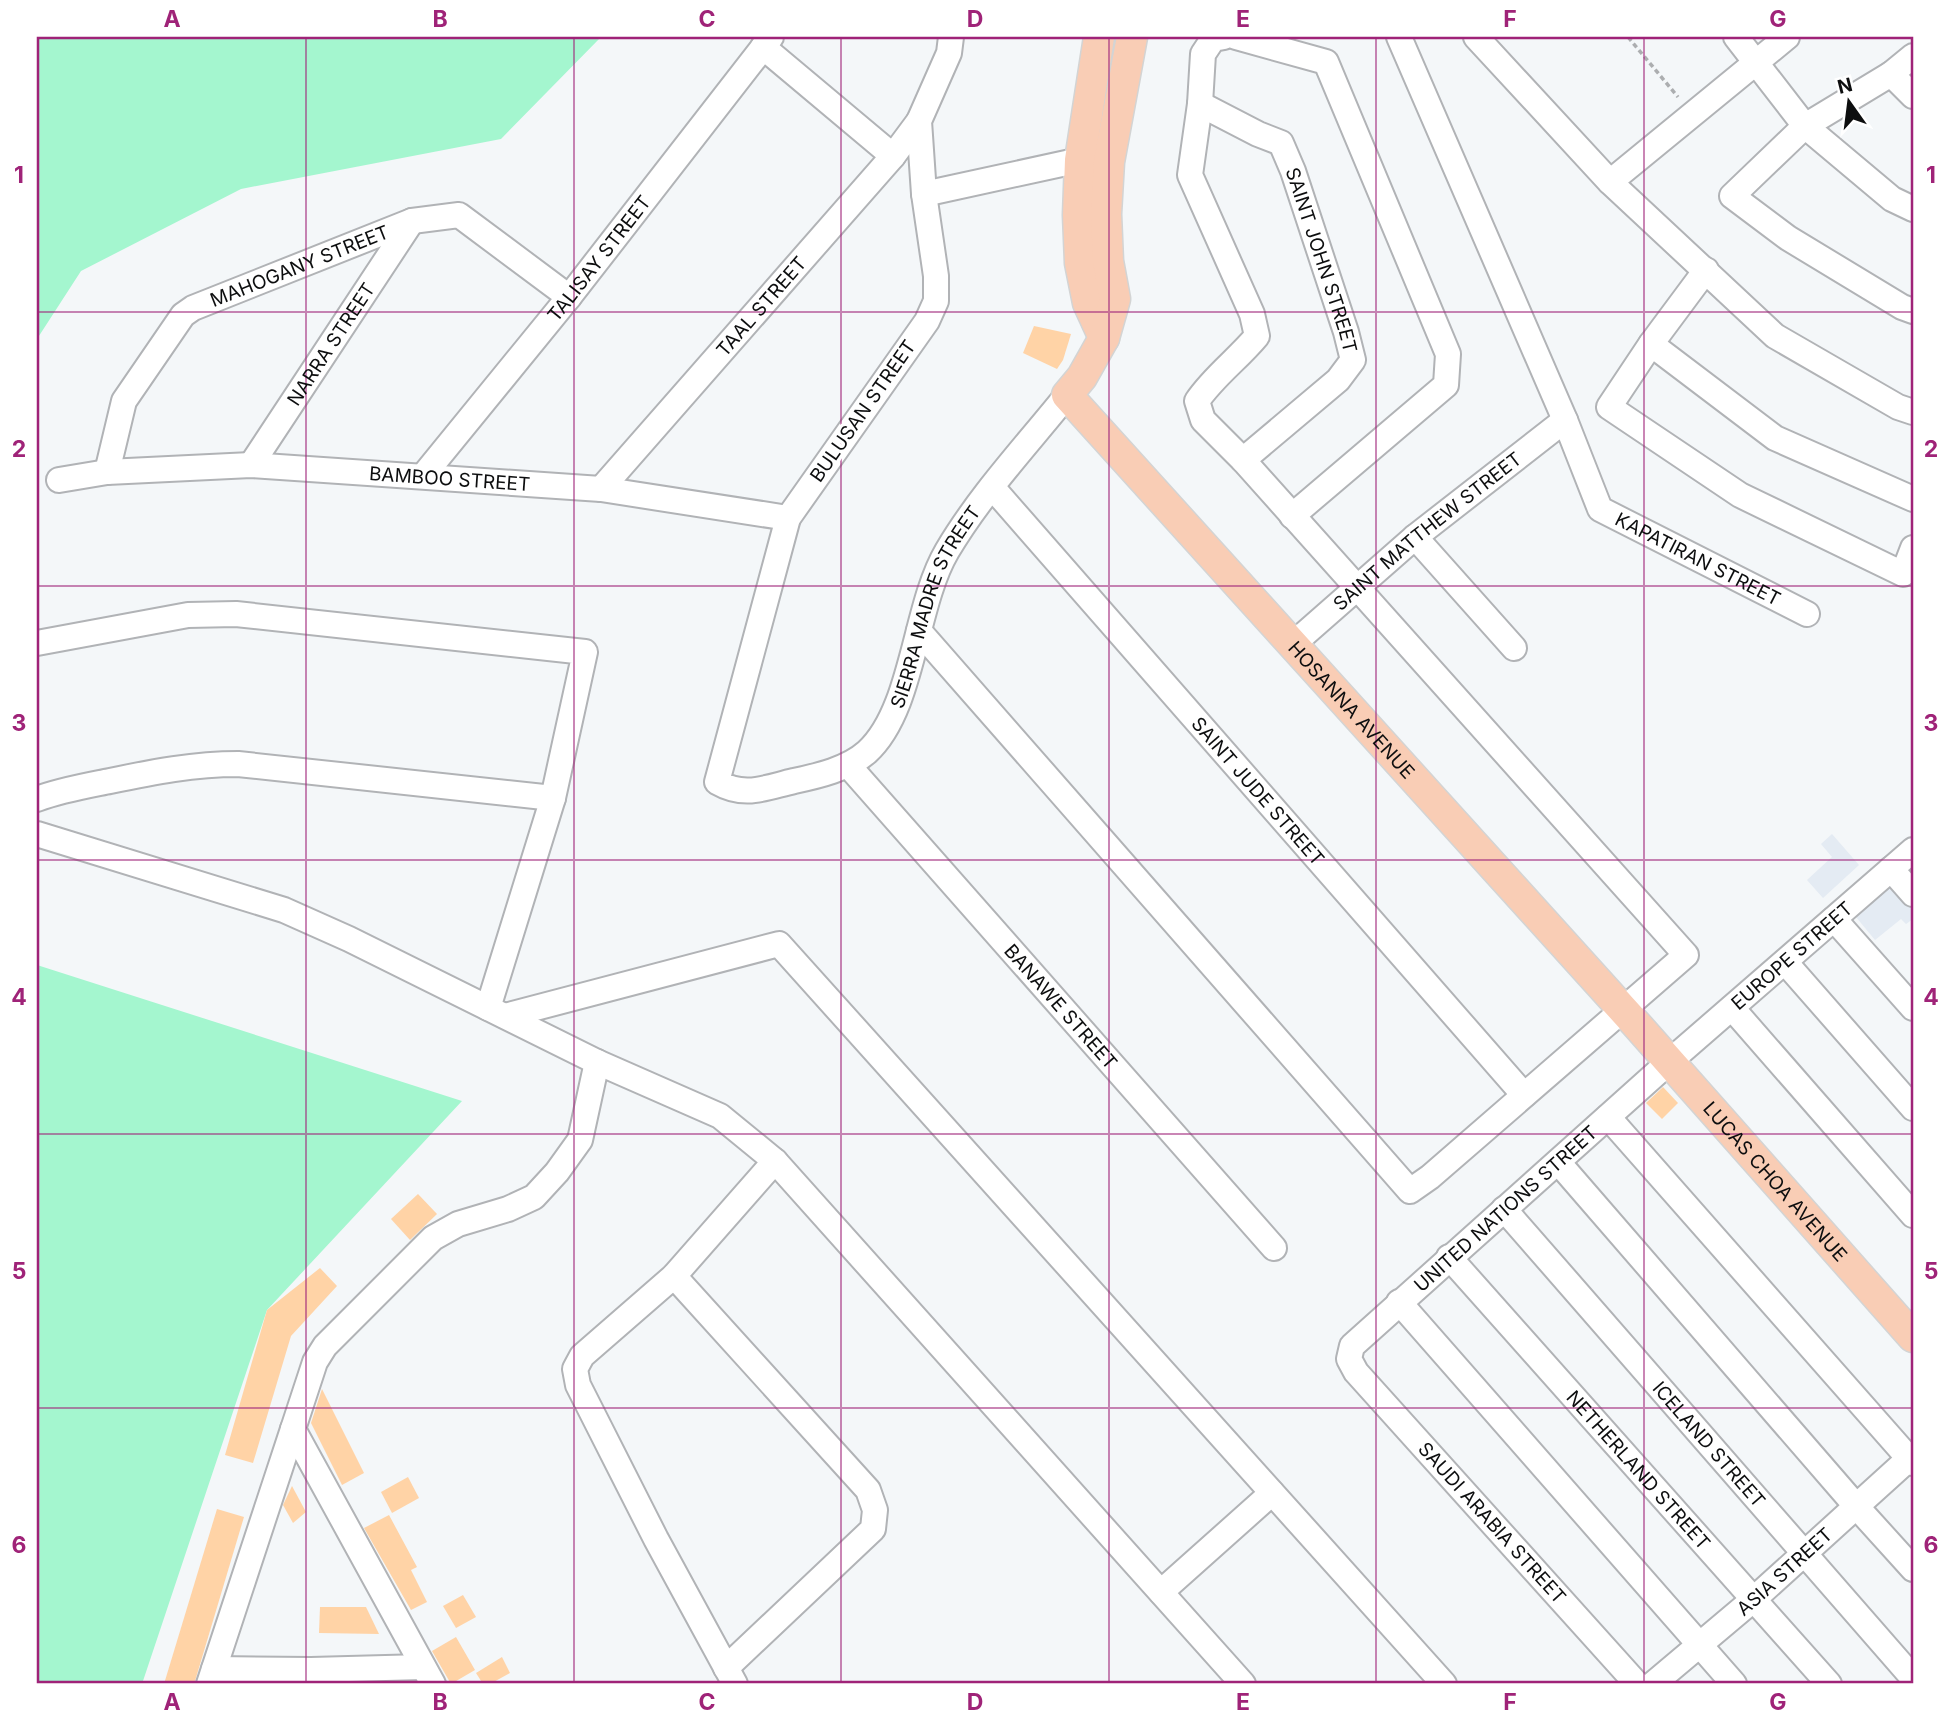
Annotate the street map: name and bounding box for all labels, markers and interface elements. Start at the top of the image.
text: A [163,5,181,33]
text: B [432,5,448,33]
text: C [698,5,716,33]
text: D [967,5,983,33]
text: E [1236,5,1250,33]
text: F [1503,5,1517,33]
text: G [1769,5,1787,33]
north arrow [1814,66,1884,136]
text: N [1835,73,1855,99]
text: 1 [14,161,24,189]
text: 1 [1926,161,1936,189]
street label: SAINT JOHN STREET [1281,164,1362,355]
street label: TALISAY STREET [543,191,655,326]
street label: MAHOGANY STREET [207,220,392,312]
street label: TAAL STREET [711,252,811,361]
street label: NARRA STREET [282,278,380,410]
street label: BULUSAN STREET [805,336,921,486]
text: 2 [12,435,26,463]
text: 2 [1924,435,1938,463]
street label: SAINT MATTHEW STREET [1328,447,1526,615]
street label: BAMBOO STREET [368,462,531,496]
street label: SIERRA MADRE STREET [885,501,985,711]
street label: KAPATIRAN STREET [1612,507,1785,610]
street label: HOSANNA AVENUE [1284,636,1420,783]
text: 3 [12,709,26,737]
text: 3 [1924,709,1938,737]
street label: SAINT JUDE STREET [1187,712,1329,870]
street label: EUROPE STREET [1726,897,1857,1014]
street label: BANAWE STREET [1000,939,1122,1074]
text: 4 [11,983,27,1011]
text: 4 [1923,983,1939,1011]
street label: LUCAS CHOA AVENUE [1699,1097,1852,1266]
street label: UNITED NATIONS STREET [1409,1121,1602,1296]
text: 5 [12,1257,26,1285]
text: 5 [1924,1257,1938,1285]
street label: ICELAND STREET [1648,1376,1770,1512]
street label: NETHERLAND STREET [1562,1386,1715,1554]
street label: SAUDI ARABIA STREET [1413,1437,1571,1609]
street label: ASIA STREET [1732,1522,1837,1620]
text: 6 [12,1531,26,1559]
text: 6 [1924,1531,1938,1559]
text: A [163,1688,181,1716]
text: B [432,1688,448,1716]
text: C [698,1688,716,1716]
text: D [967,1688,983,1716]
text: E [1236,1688,1250,1716]
text: F [1503,1688,1517,1716]
text: G [1769,1688,1787,1716]

